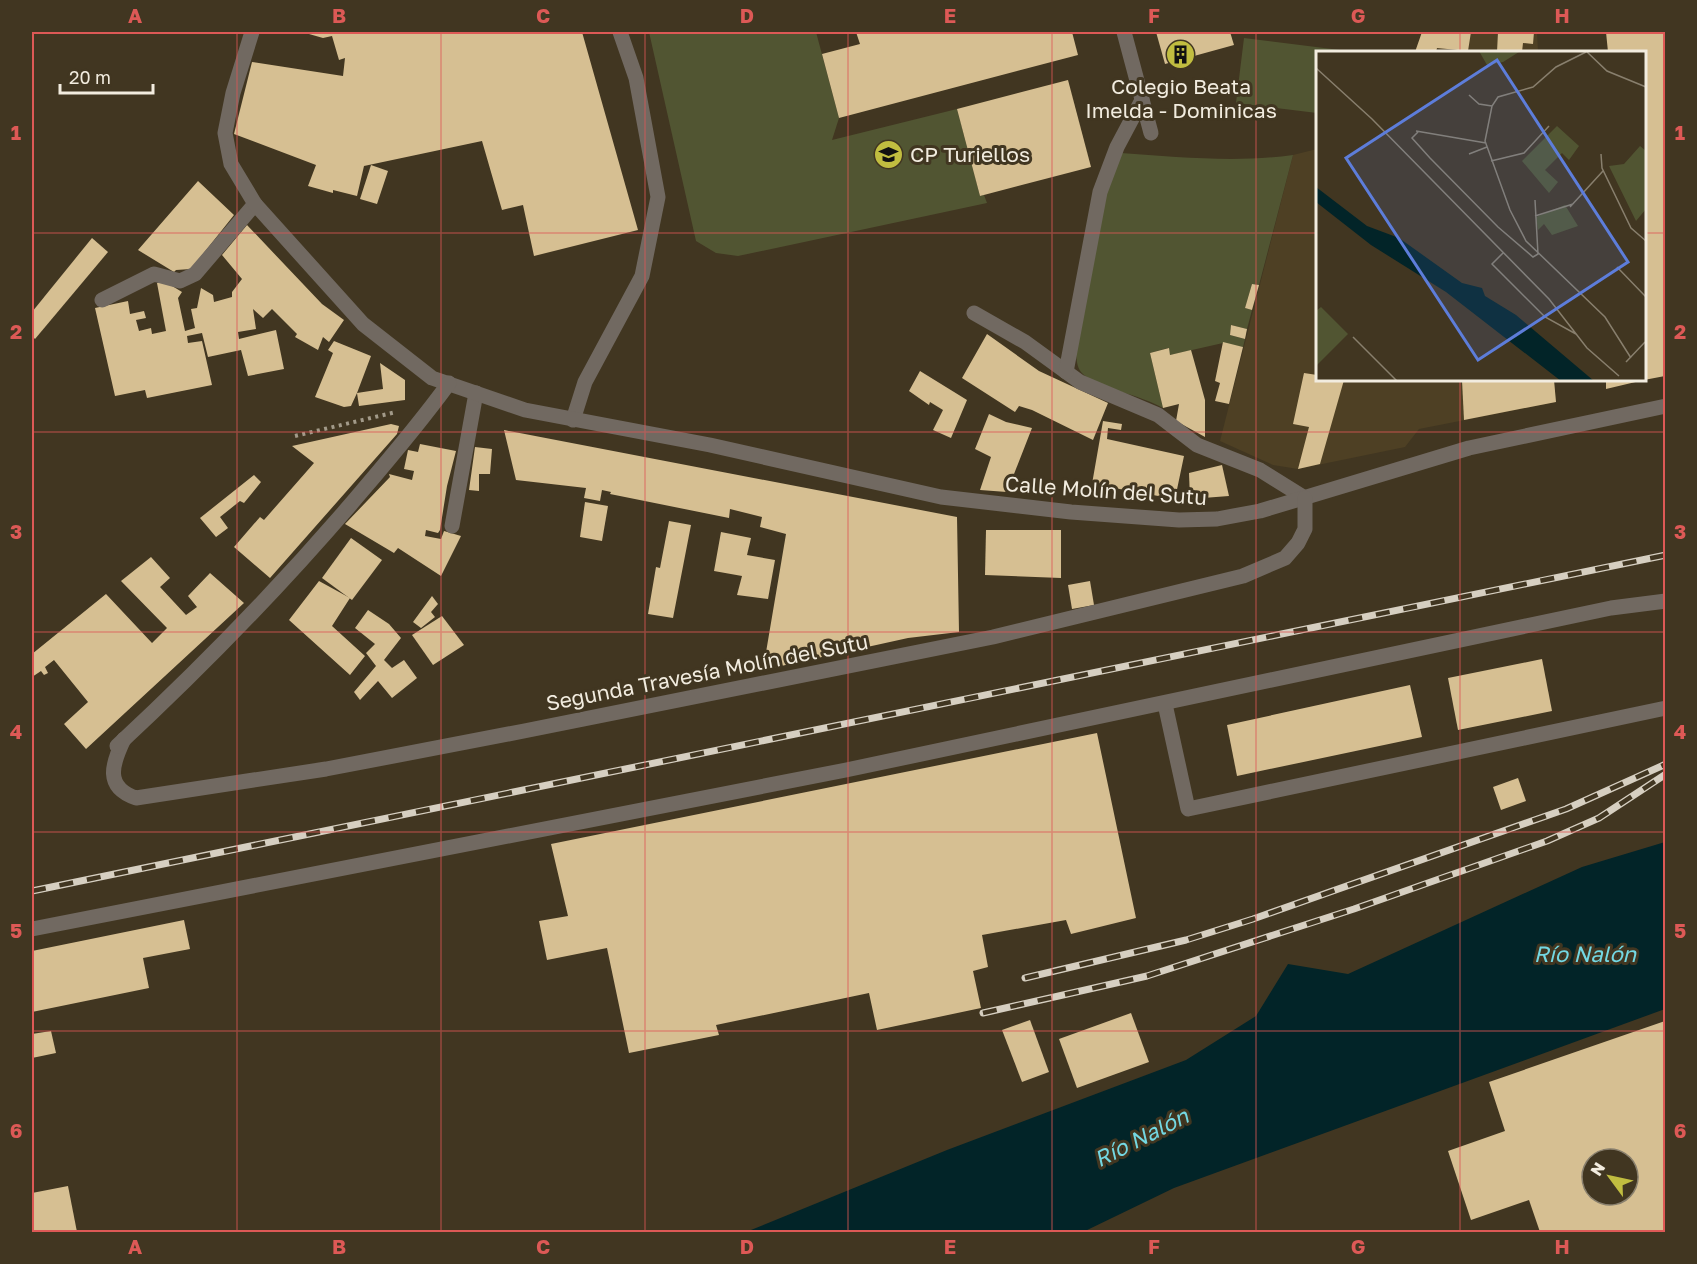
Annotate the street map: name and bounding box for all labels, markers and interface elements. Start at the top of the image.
text: A [128,3,142,27]
text: B [332,3,346,27]
text: C [536,3,550,27]
text: D [740,3,754,27]
text: E [944,3,956,27]
text: F [1148,3,1160,27]
text: G [1351,3,1365,27]
text: H [1554,3,1570,27]
building icon: Colegio Beata Imelda - Dominicas [1165,39,1197,71]
inset map [1316,51,1646,381]
scale bar [60,57,153,95]
text: 20 m [69,66,111,88]
place label: Colegio Beata Imelda - Dominicas [1085,73,1277,123]
text: 1 [11,120,21,144]
text: 1 [1675,120,1685,144]
school or university icon: CP Turiellos [873,138,905,170]
place label: CP Turiellos [910,141,1030,167]
text: 2 [10,319,22,343]
text: 2 [1674,319,1686,343]
street label: Calle Molín del Sutu [1004,470,1208,510]
text: 3 [10,519,22,543]
text: 3 [1674,519,1686,543]
street label: Segunda Travesía Molín del Sutu [544,628,870,716]
text: 4 [10,719,22,743]
text: 4 [1674,719,1686,743]
text: 5 [10,918,22,942]
text: 5 [1674,918,1686,942]
water label: Río Nalón [1534,940,1638,967]
water label: Río Nalón [1089,1101,1194,1172]
text: 6 [10,1118,22,1142]
text: 6 [1674,1118,1686,1142]
north arrow [1580,1147,1640,1207]
text: N [1586,1158,1609,1179]
text: A [128,1234,142,1258]
text: B [332,1234,346,1258]
text: C [536,1234,550,1258]
text: D [740,1234,754,1258]
text: E [944,1234,956,1258]
text: F [1148,1234,1160,1258]
text: G [1351,1234,1365,1258]
text: H [1554,1234,1570,1258]

